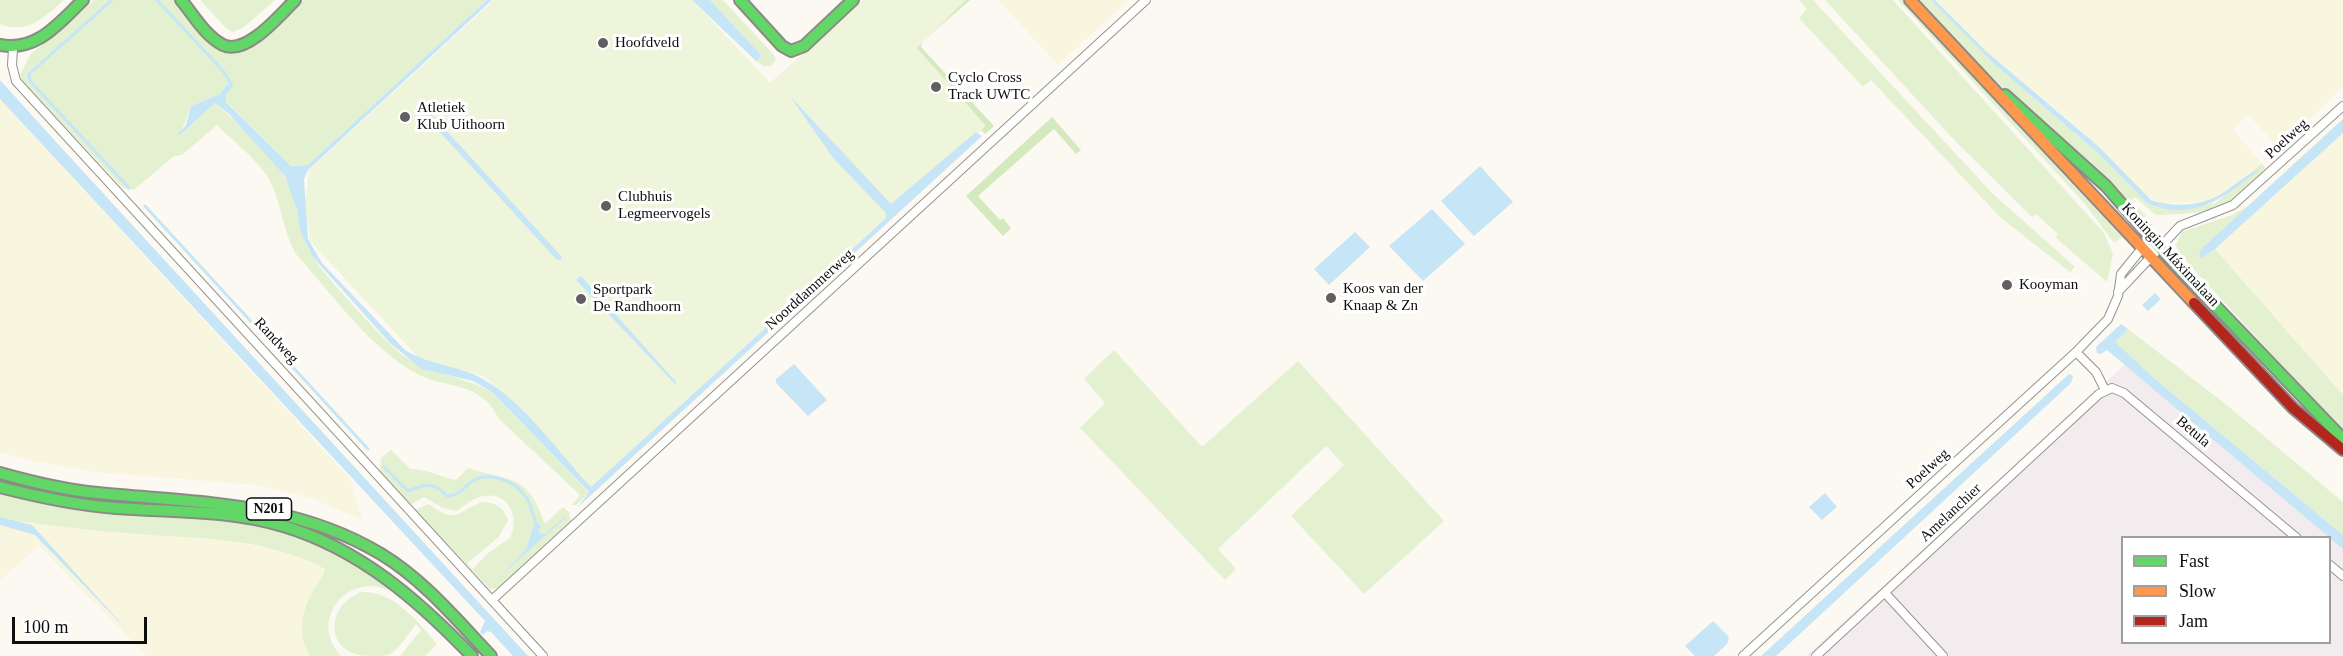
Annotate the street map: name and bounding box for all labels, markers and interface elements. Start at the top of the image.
place label: Hoofdveld [615,34,679,52]
marker: Hoofdveld [596,36,610,50]
place label: Cyclo Cross Track UWTC [948,69,1030,104]
marker: Cyclo Cross Track UWTC [929,80,943,94]
place label: Atletiek Klub Uithoorn [417,99,505,134]
marker: Atletiek Klub Uithoorn [398,110,412,124]
street label: Poelweg [2262,115,2312,163]
place label: Clubhuis Legmeervogels [618,188,710,223]
marker: Clubhuis Legmeervogels [599,199,613,213]
street label: Koningin Máximalaan [2117,199,2223,311]
street label: Noorddammerweg [762,246,858,334]
place label: Kooyman [2019,276,2078,294]
marker: Kooyman [2000,278,2014,292]
place label: Koos van der Knaap & Zn [1343,280,1423,315]
place label: Sportpark De Randhoorn [593,281,681,316]
marker: Koos van der Knaap & Zn [1324,291,1338,305]
marker: Sportpark De Randhoorn [574,292,588,306]
street label: Randweg [250,314,302,368]
street label: Betula [2172,413,2214,451]
street label: Poelweg [1903,445,1953,493]
street label: Amelanchier [1917,480,1985,546]
road number: N201 [246,498,292,520]
legend [2121,536,2331,644]
text: Fast [2179,551,2209,571]
text: Slow [2179,581,2216,601]
scale bar [15,605,150,643]
text: Jam [2179,611,2208,631]
text: 100 m [23,617,69,637]

